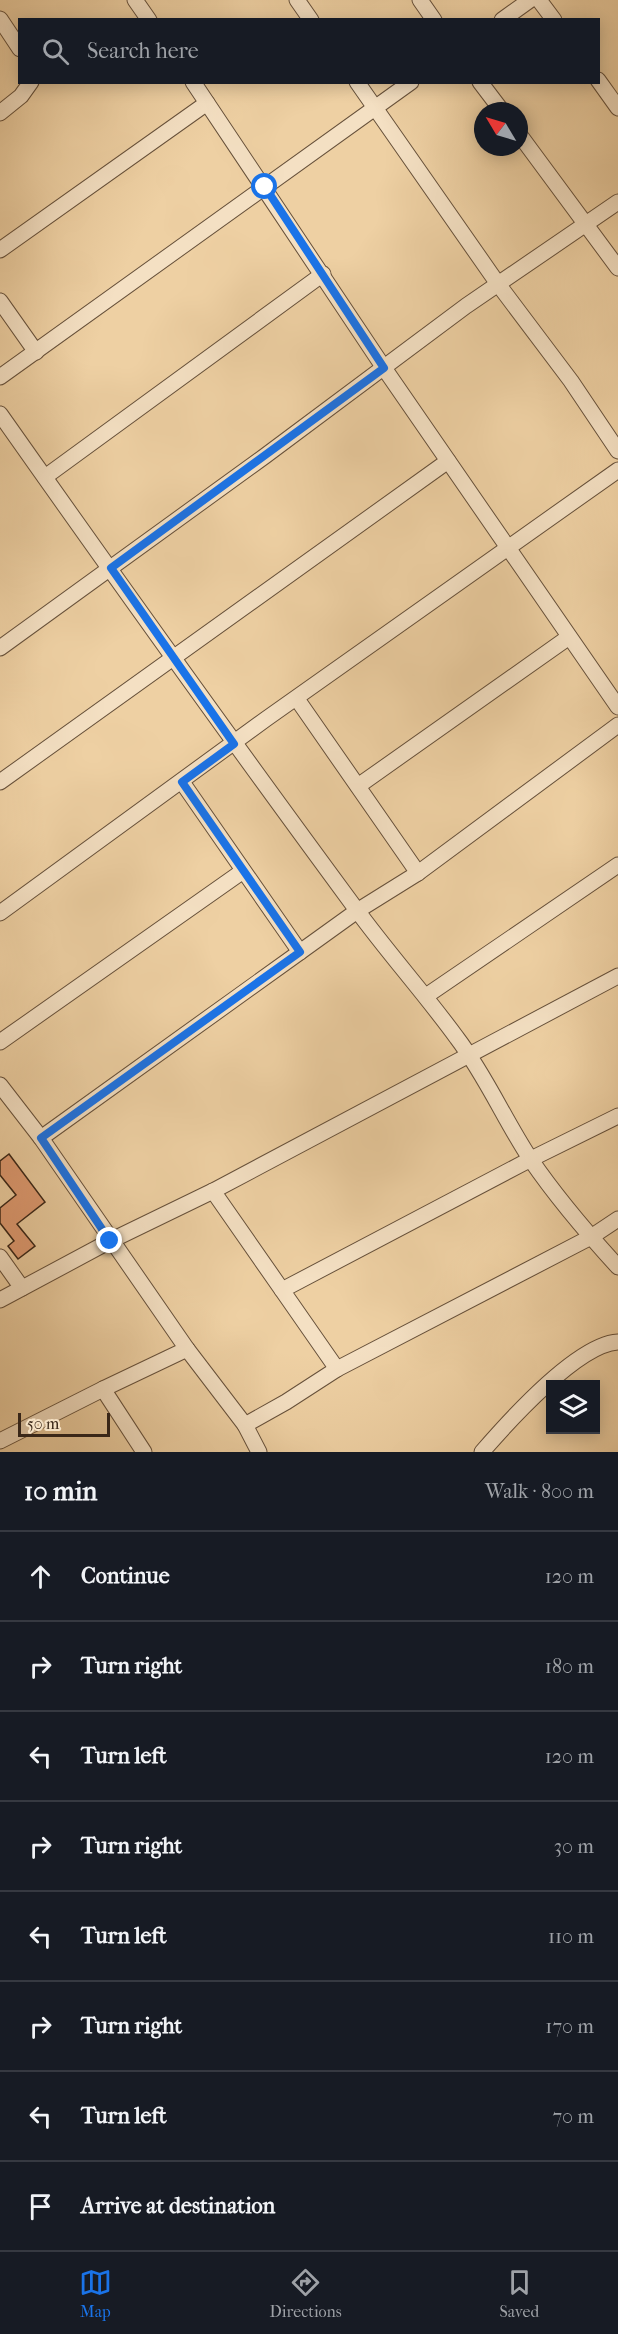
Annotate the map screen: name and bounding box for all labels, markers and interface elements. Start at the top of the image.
search box [18,18,600,84]
icon: search [39,35,72,68]
text: Search here [87,38,199,64]
north arrow [474,102,528,156]
route start [251,173,277,199]
route end [96,1227,122,1253]
map controls [546,1380,600,1434]
button: layers [546,1380,600,1434]
scale bar [18,1410,110,1438]
text: 50 m [27,1414,59,1433]
text: 10 min [24,1476,97,1507]
text: Walk · 800 m [485,1480,594,1503]
icon: ahead [24,1560,57,1593]
text: Continue [81,1563,170,1589]
text: 120 m [545,1565,594,1588]
icon: right [24,1650,57,1683]
text: Turn right [81,1653,182,1679]
text: 180 m [545,1655,594,1678]
icon: left [24,1740,57,1773]
text: Turn left [81,1743,167,1769]
text: 120 m [545,1745,594,1768]
icon: right [24,1830,57,1863]
text: Turn right [81,1833,182,1859]
text: 30 m [554,1835,594,1858]
icon: left [24,1920,57,1953]
text: Turn left [81,1923,167,1949]
text: 110 m [548,1925,594,1948]
icon: right [24,2010,57,2043]
text: Turn right [81,2013,182,2039]
text: 170 m [545,2015,594,2038]
icon: left [24,2100,57,2133]
text: Turn left [81,2103,167,2129]
text: 70 m [552,2105,594,2128]
icon: arrive [24,2190,57,2223]
text: Arrive at destination [81,2193,275,2219]
tab: Map [79,2266,112,2321]
tab: Directions [270,2266,342,2321]
tab: Saved [499,2266,539,2321]

